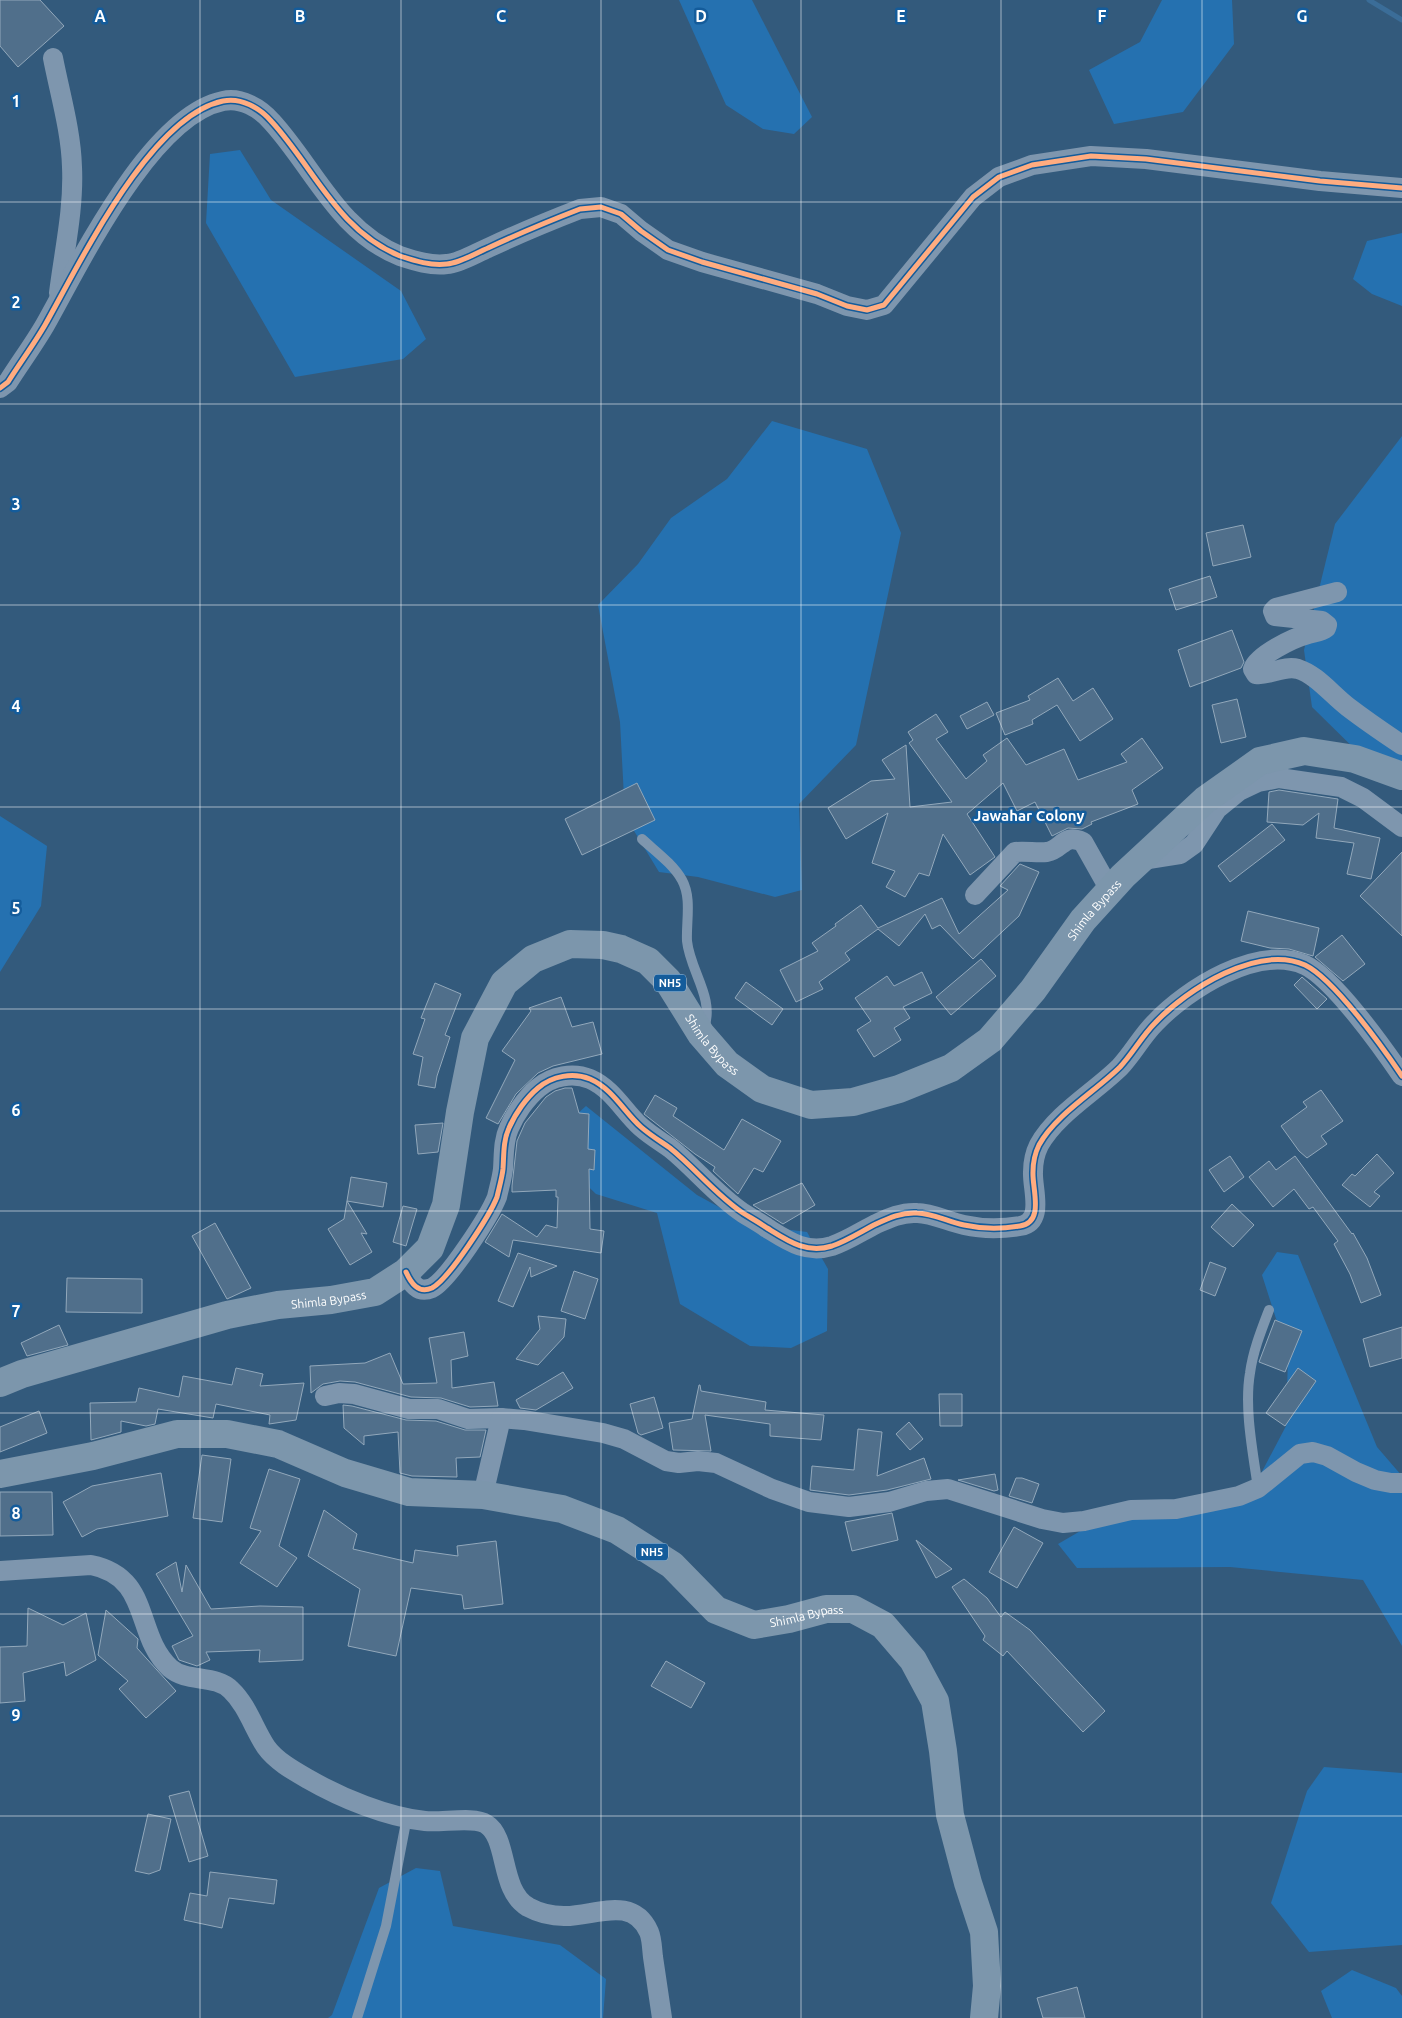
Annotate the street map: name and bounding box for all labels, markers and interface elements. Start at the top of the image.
text: A [94,7,106,25]
text: B [295,7,305,25]
text: C [496,7,506,25]
text: D [695,7,707,25]
text: E [896,7,906,25]
text: F [1098,7,1107,25]
text: G [1296,7,1308,25]
text: 1 [11,92,21,110]
text: 2 [11,293,21,311]
text: 3 [11,495,21,513]
text: 4 [11,697,21,715]
district label: Jawahar Colony [974,807,1084,824]
street label: Shimla Bypass [1064,877,1123,942]
text: 5 [11,899,21,917]
road number: NH5 [654,974,686,991]
street label: Shimla Bypass [684,1011,742,1077]
text: 6 [11,1101,21,1119]
street label: Shimla Bypass [290,1287,367,1310]
text: 7 [11,1302,21,1320]
text: 8 [11,1504,21,1522]
road number: NH5 [636,1544,668,1560]
street label: Shimla Bypass [768,1602,844,1629]
text: 9 [11,1706,21,1724]

